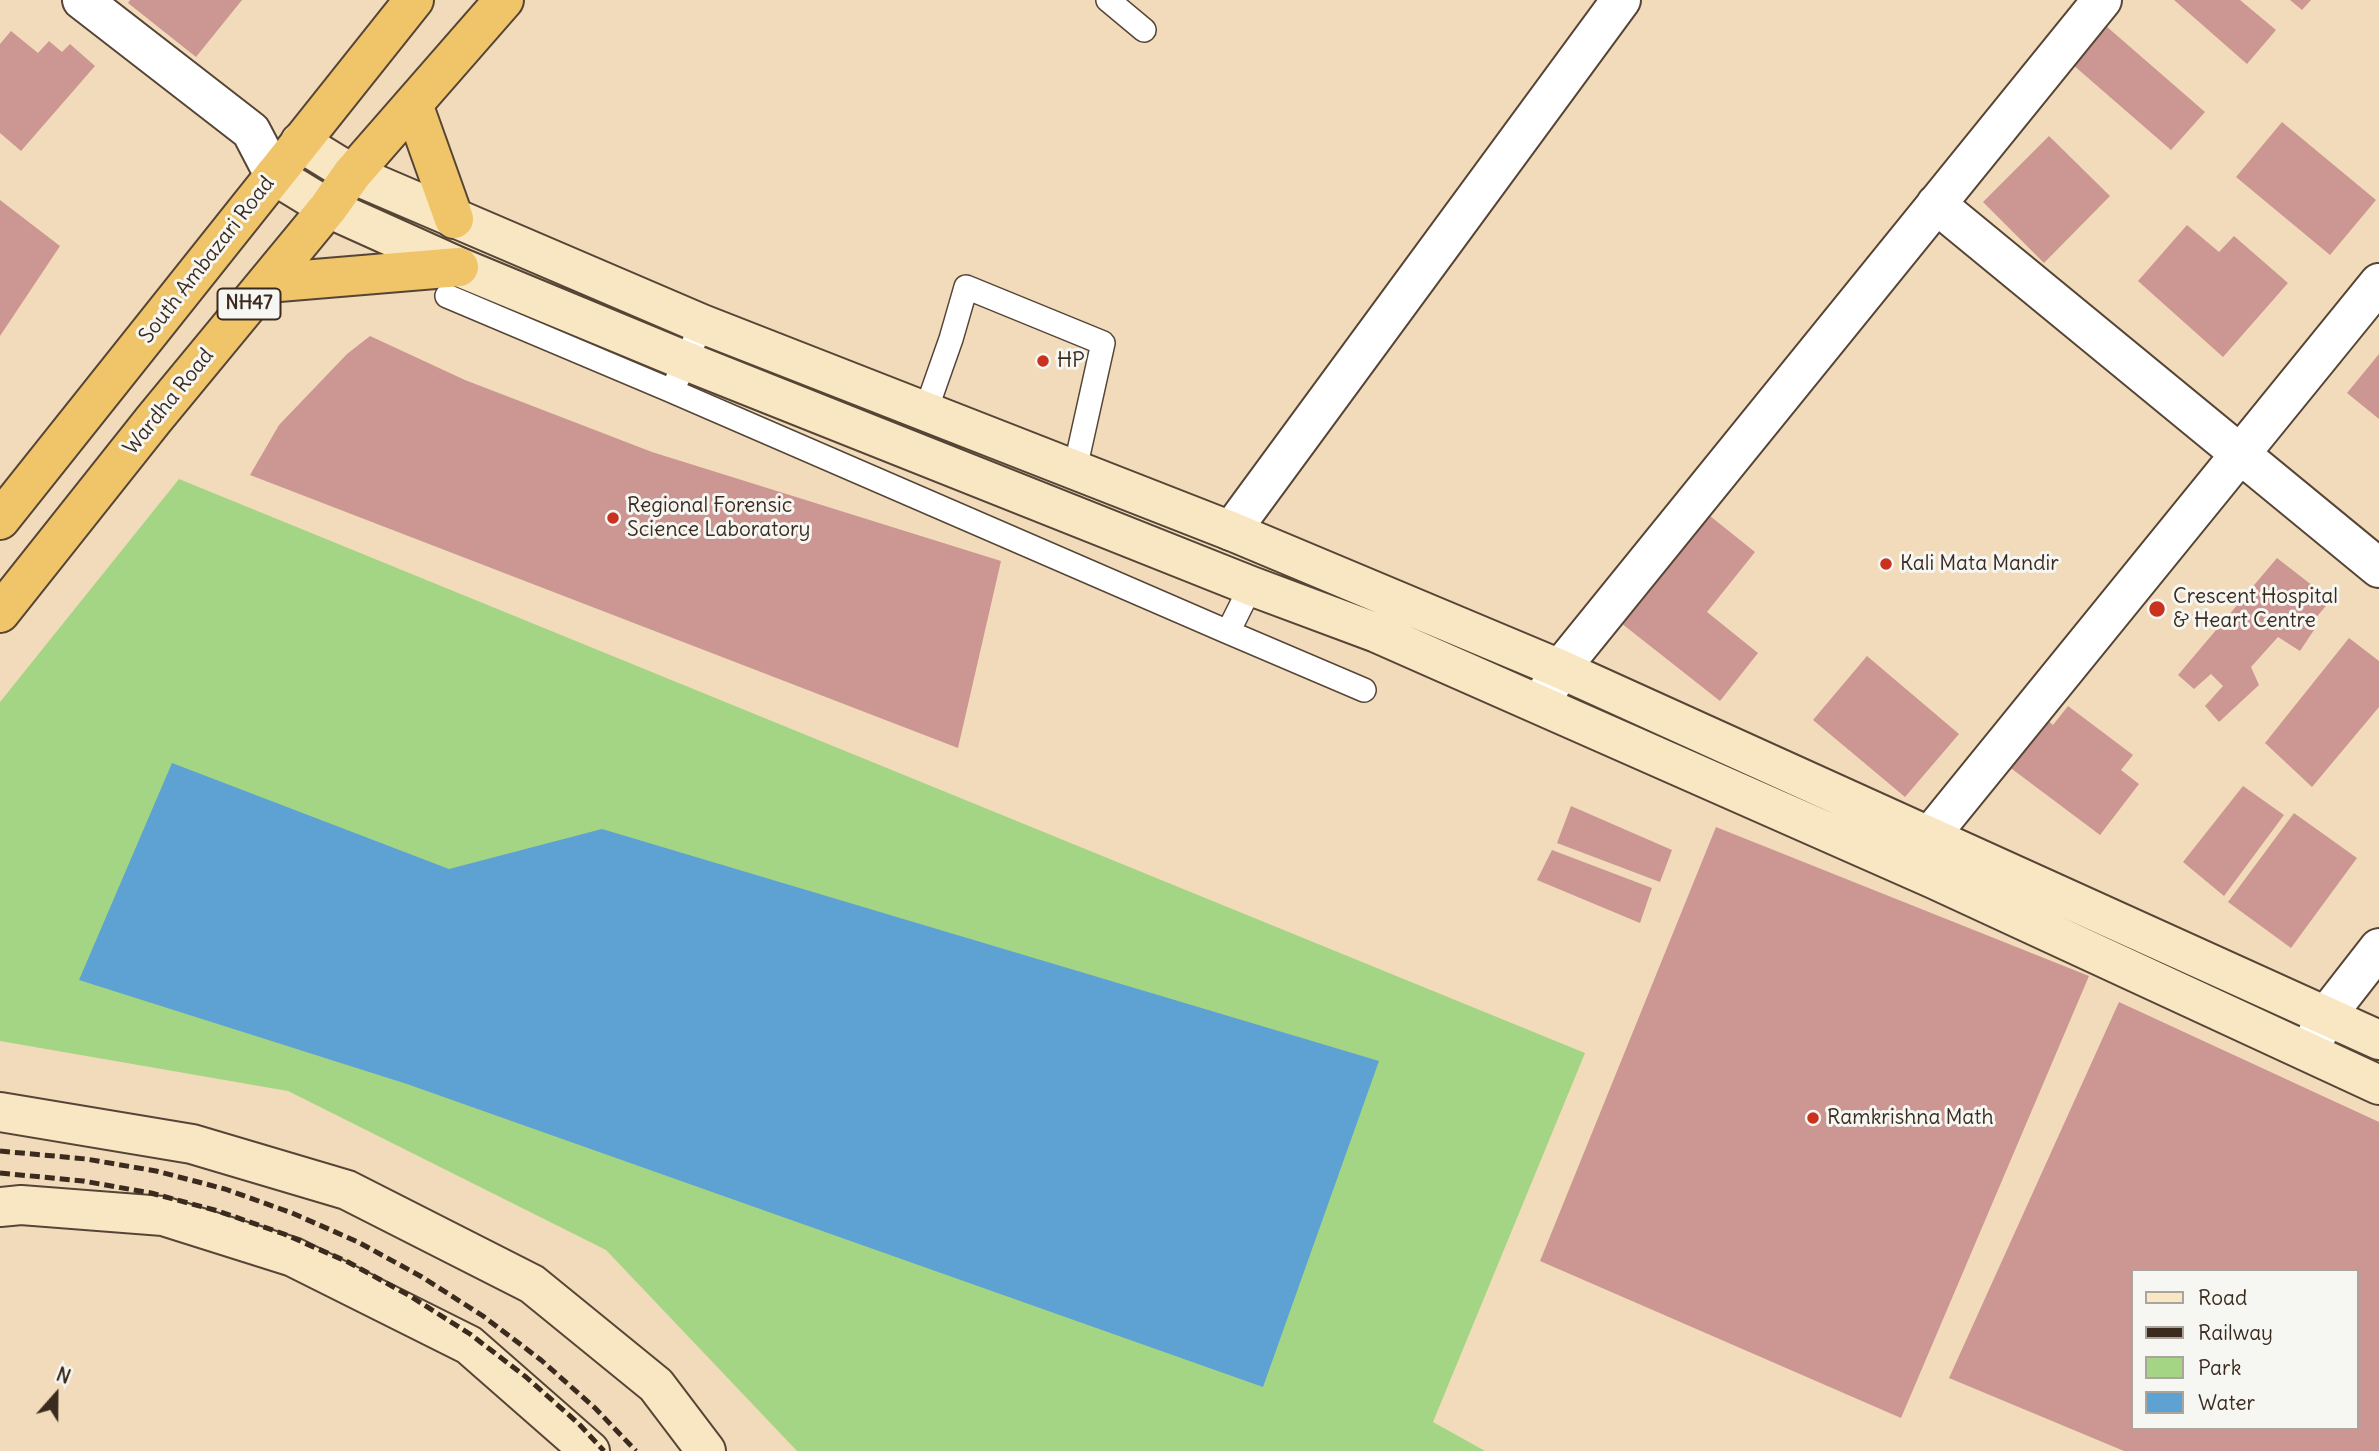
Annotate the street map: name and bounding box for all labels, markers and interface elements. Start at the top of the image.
street label: South Ambazari Road [134,172,280,348]
road number: NH47 [218,288,280,320]
street label: Wardha Road [118,344,220,460]
place label: HP [1057,348,1085,374]
marker: HP [1035,353,1051,369]
place label: Regional Forensic Science Laboratory [627,493,811,543]
marker: Regional Forensic Science Laboratory [605,510,621,526]
place label: Kali Mata Mandir [1900,551,2059,577]
marker: Kali Mata Mandir [1878,556,1894,572]
place label: Crescent Hospital & Heart Centre [2173,584,2338,634]
marker: Crescent Hospital & Heart Centre [2147,599,2167,619]
place label: Ramkrishna Math [1827,1105,1994,1131]
marker: Ramkrishna Math [1805,1110,1821,1126]
legend [2130,1269,2358,1430]
text: Road [2198,1284,2247,1311]
text: Railway [2198,1319,2273,1346]
text: Park [2198,1354,2241,1381]
north arrow [21,1360,91,1430]
text: N [53,1362,74,1389]
text: Water [2198,1389,2255,1416]

